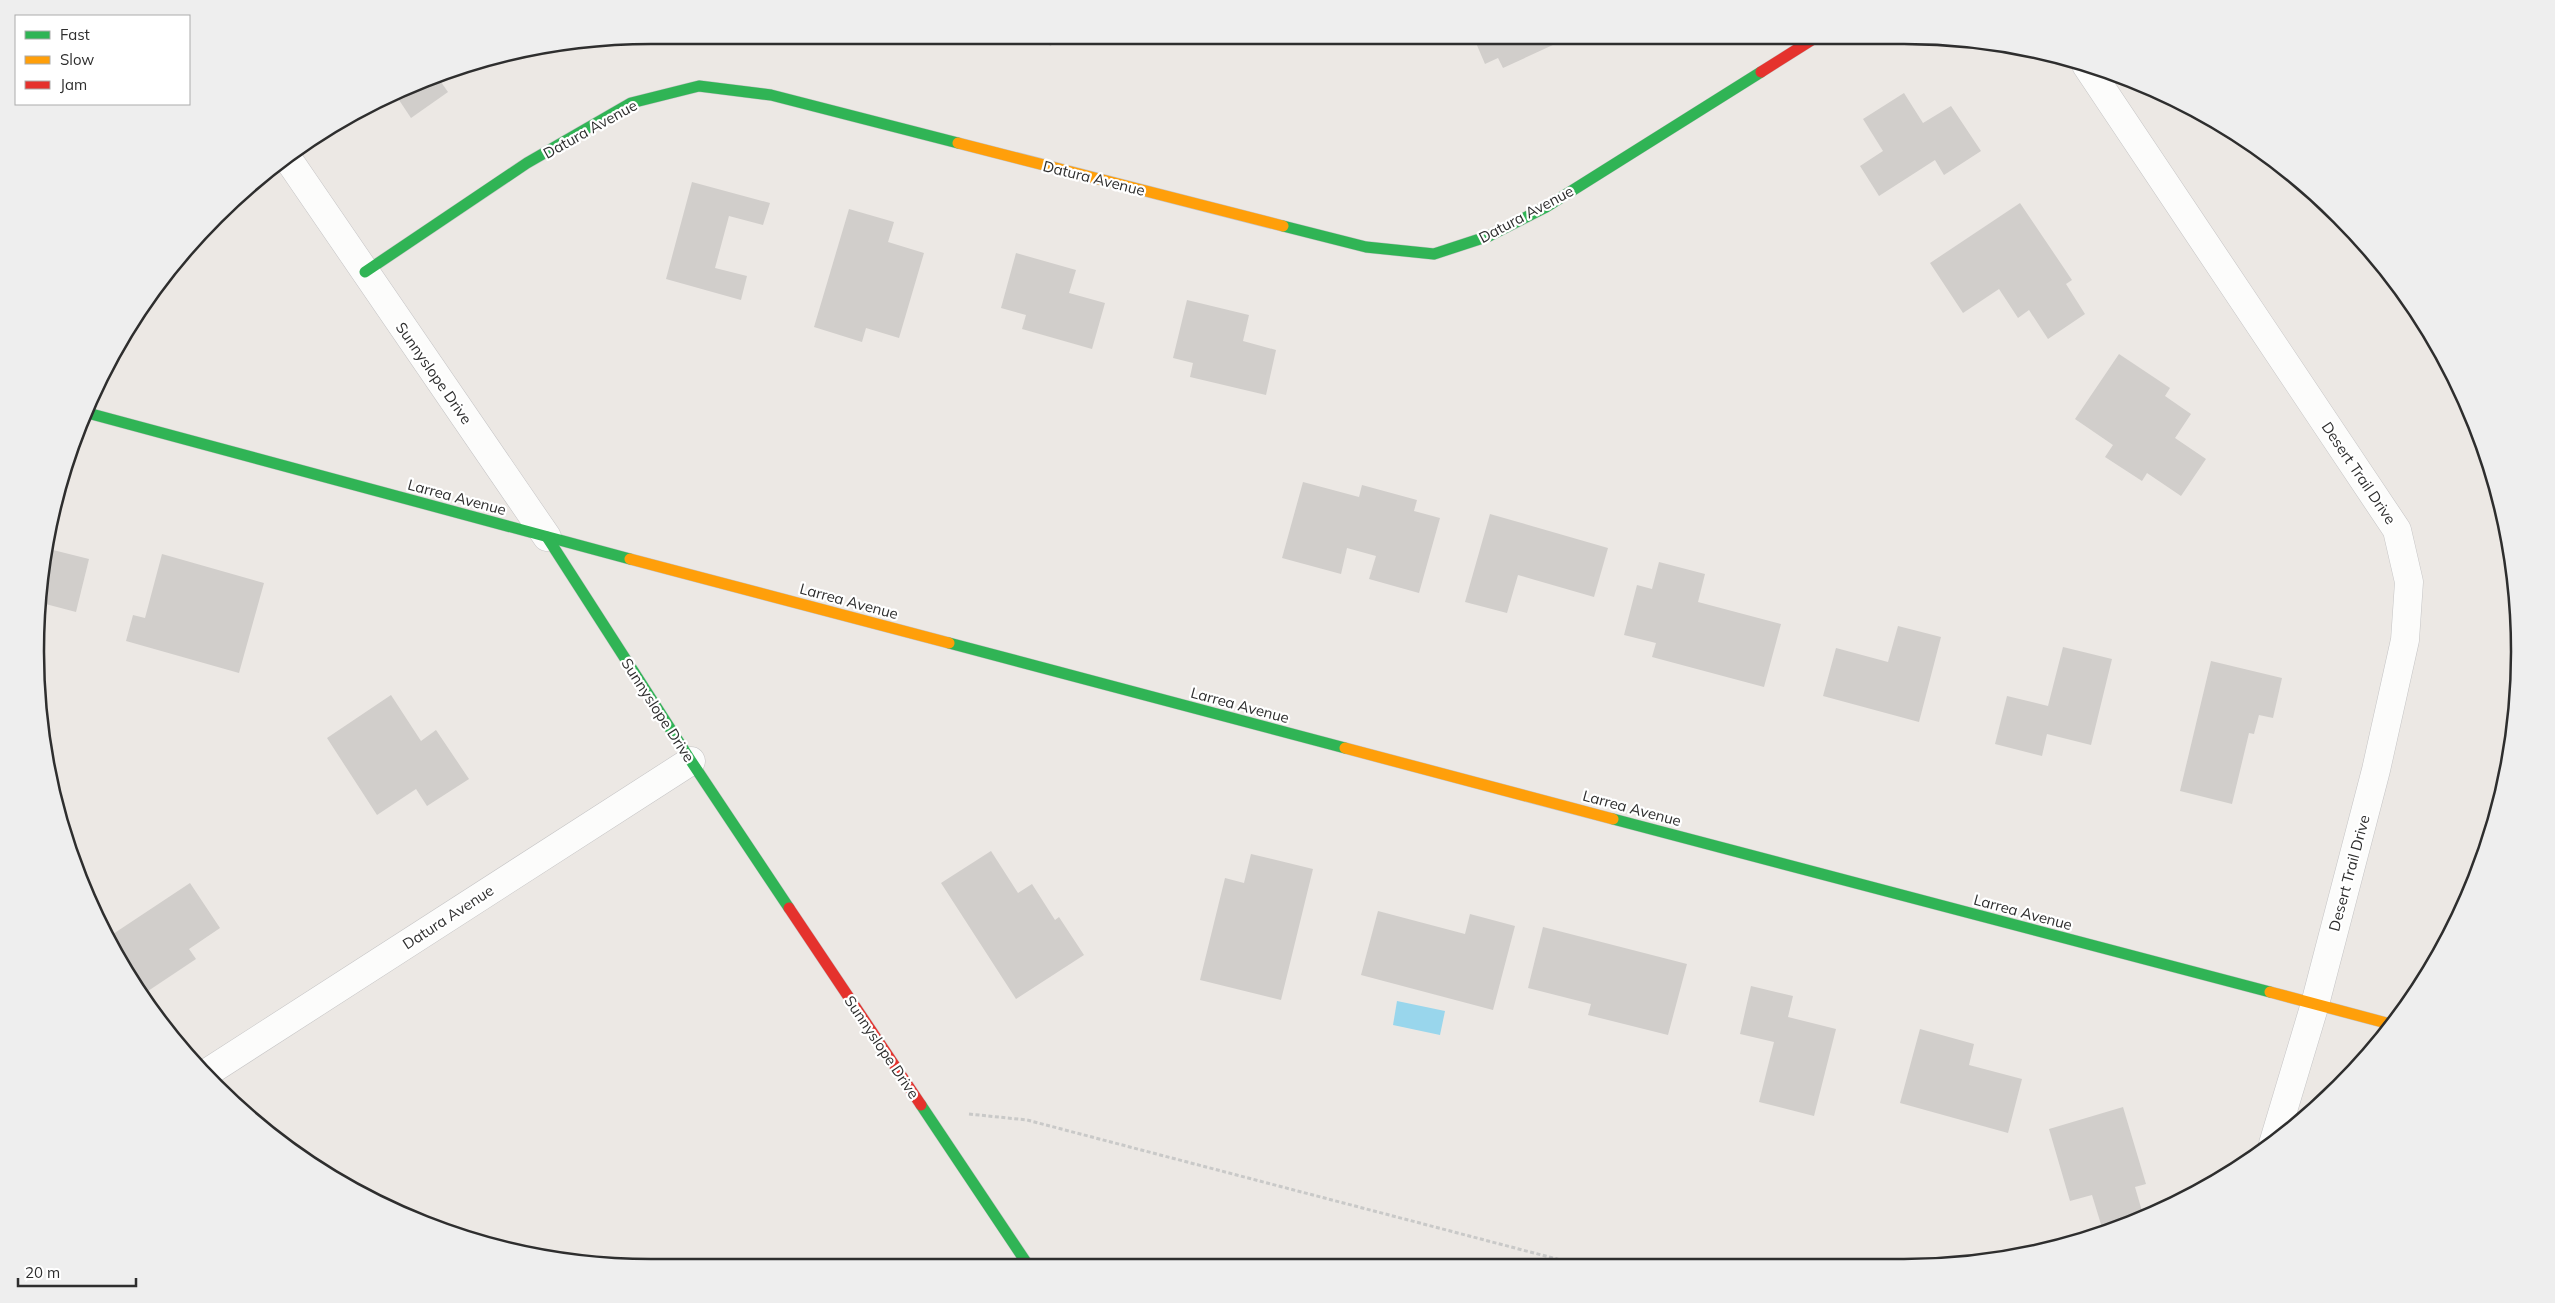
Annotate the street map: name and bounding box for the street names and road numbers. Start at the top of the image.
street label: Datura Avenue [540,95,640,163]
street label: Datura Avenue [1041,156,1147,200]
street label: Datura Avenue [1475,181,1577,247]
street label: Sunnyslope Drive [392,318,476,428]
street label: Desert Trail Drive [2318,418,2400,528]
street label: Larrea Avenue [406,475,508,519]
street label: Larrea Avenue [798,579,900,623]
street label: Sunnyslope Drive [617,654,699,766]
street label: Larrea Avenue [1189,683,1291,727]
street label: Larrea Avenue [1581,786,1683,830]
street label: Desert Trail Drive [2324,813,2374,933]
street label: Datura Avenue [399,881,497,953]
street label: Larrea Avenue [1972,890,2074,934]
street label: Sunnyslope Drive [841,992,923,1102]

